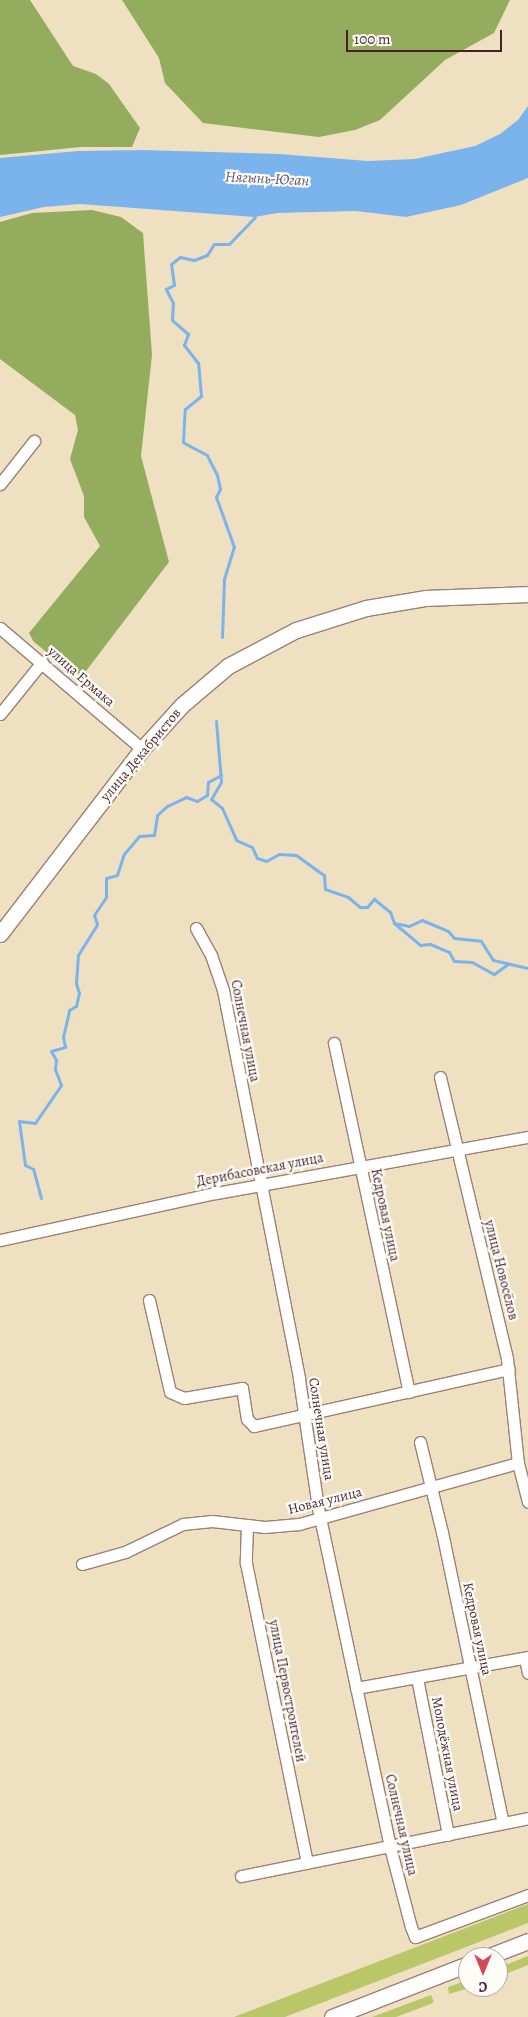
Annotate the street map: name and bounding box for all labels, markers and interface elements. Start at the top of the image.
scale bar [348,20,504,52]
text: 100 m [354,29,391,49]
water label: Нягынь-Юган [225,168,309,190]
street label: улица Ермака [44,643,118,711]
street label: улица Декабристов [97,705,185,805]
street label: Солнечная улица [227,979,263,1083]
street label: Дерибасовская улица [195,1149,325,1191]
street label: Кедровая улица [367,1167,403,1263]
street label: улица Новосёлов [480,1218,522,1322]
street label: Солнечная улица [305,1377,337,1481]
street label: Новая улица [286,1484,364,1518]
street label: Кедровая улица [459,1581,495,1677]
street label: улица Первостроителей [265,1618,309,1764]
street label: Молодёжная улица [428,1695,466,1813]
street label: Солнечная улица [381,1773,421,1877]
north arrow [458,1947,508,1997]
text: С [479,1977,487,1996]

